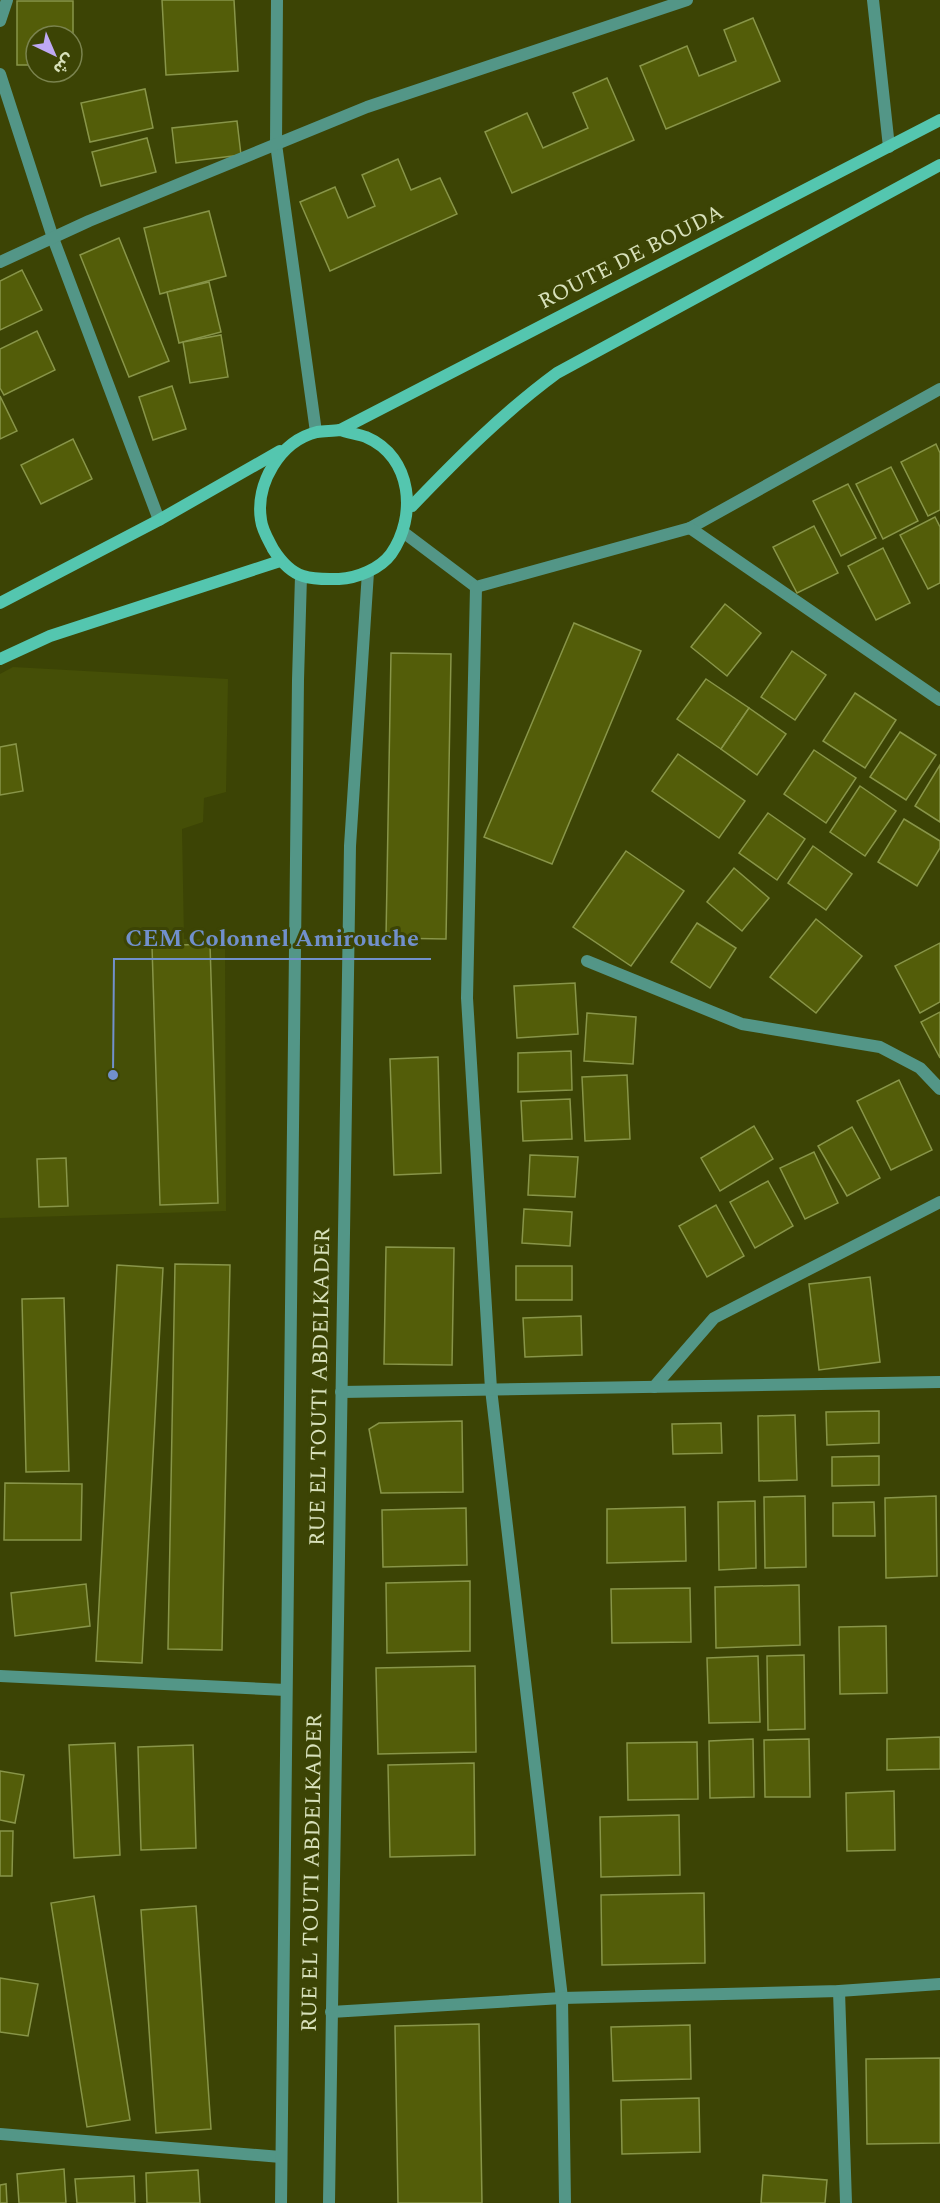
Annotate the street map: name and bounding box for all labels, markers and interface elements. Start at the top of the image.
north arrow [24,24,84,84]
text: ش [47,48,80,80]
street label: ROUTE DE BOUDA [533,196,729,318]
callout: CEM Colonnel Amirouche [114,917,431,959]
text: CEM Colonnel Amirouche [125,921,419,957]
street label: RUE EL TOUTI ABDELKADER [301,1227,339,1546]
street label: RUE EL TOUTI ABDELKADER [293,1713,331,2032]

